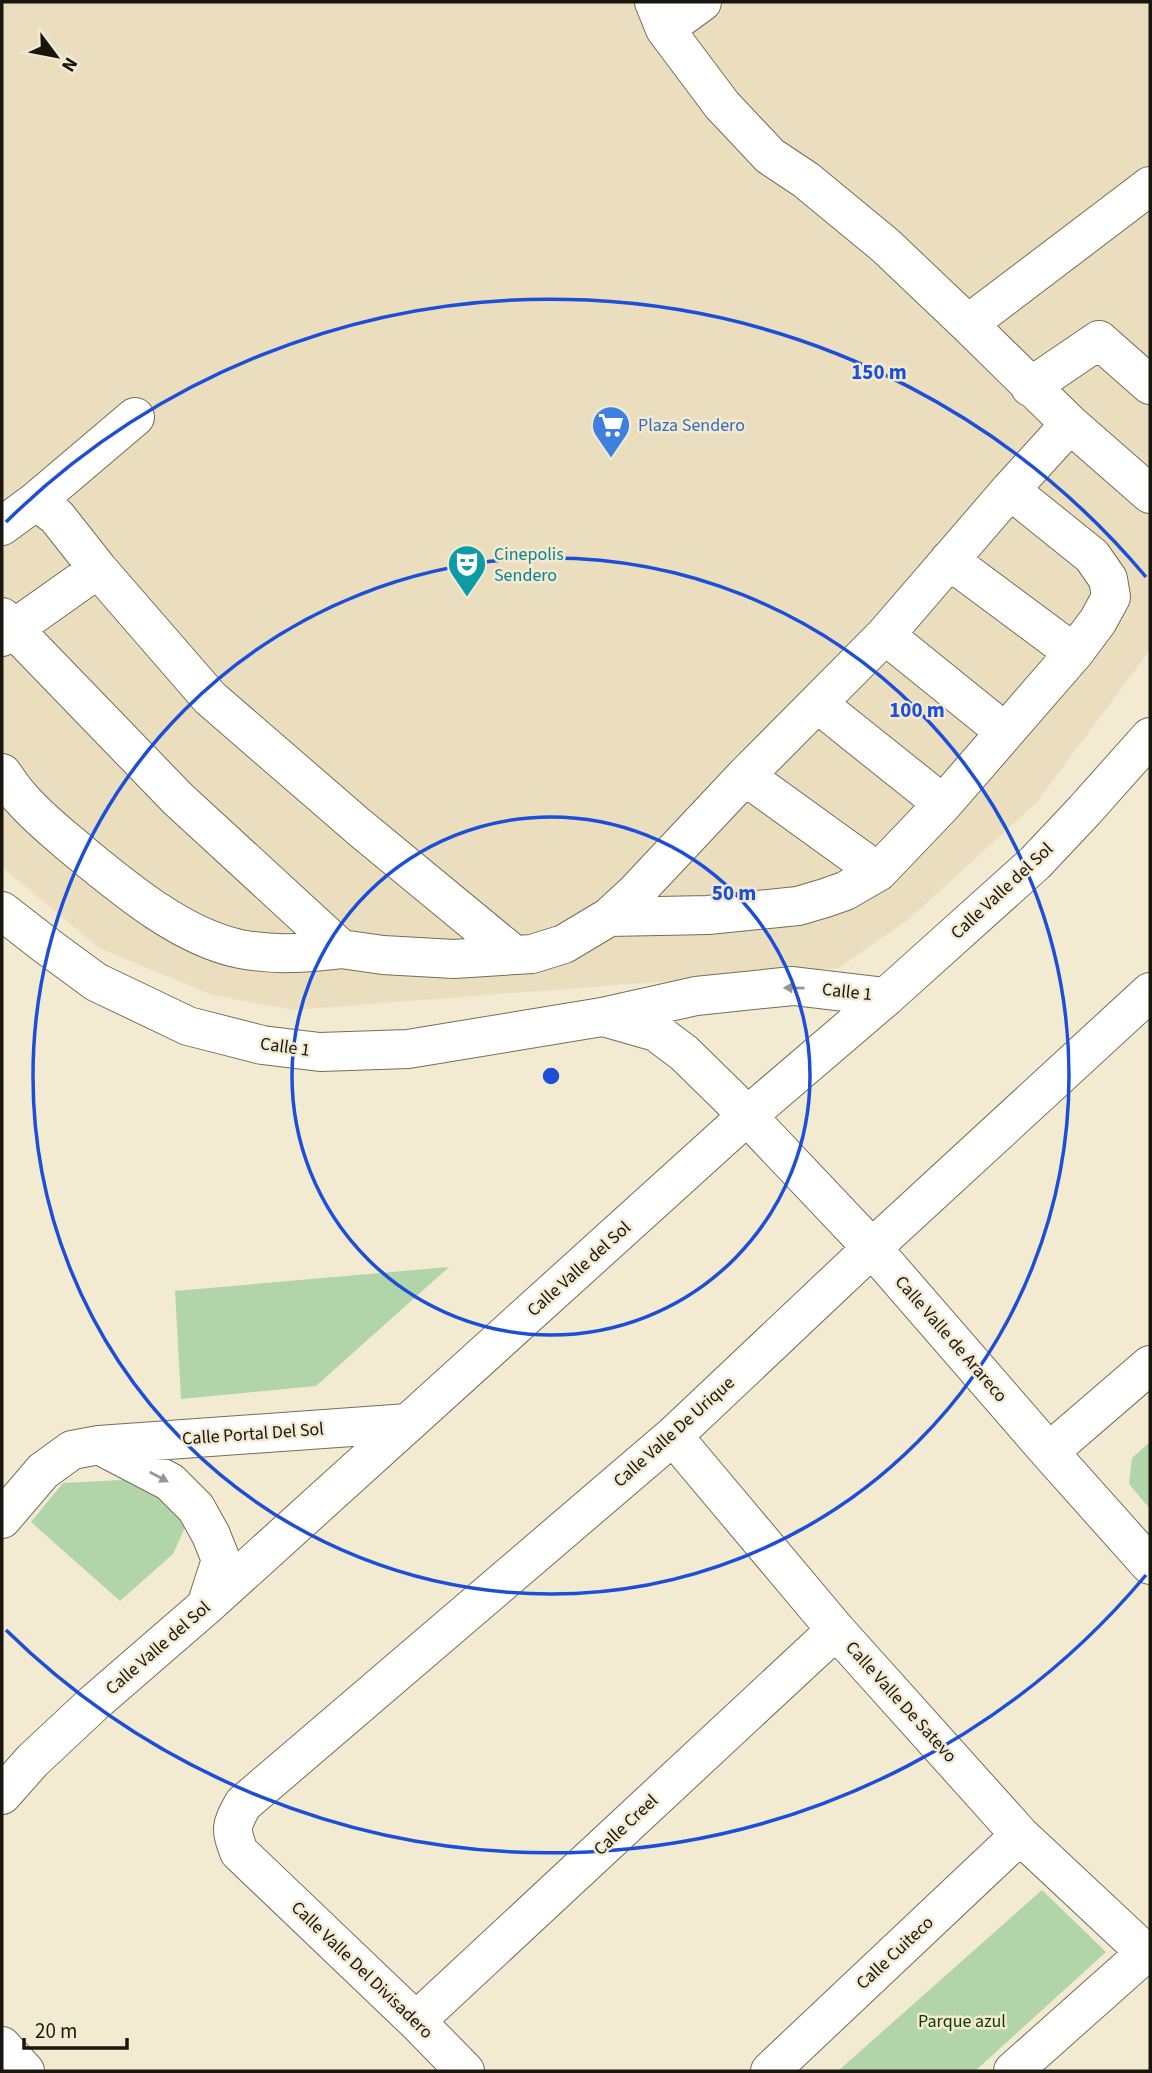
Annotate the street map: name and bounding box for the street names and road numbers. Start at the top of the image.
street label: Calle Valle del Sol [945,837,1059,945]
street label: Calle 1 [821,977,873,1007]
street label: Calle 1 [258,1031,312,1063]
street label: Calle Valle del Sol [522,1216,636,1322]
street label: Calle Valle de Arareco [889,1270,1013,1408]
street label: Calle Valle De Urique [608,1371,740,1493]
street label: Calle Portal Del Sol [181,1417,325,1451]
street label: Calle Valle del Sol [100,1595,216,1701]
street label: Calle Valle De Satevo [840,1636,962,1768]
street label: Calle Creel [588,1789,664,1861]
street label: Calle Valle Del Divisadero [285,1896,439,2044]
street label: Calle Cuiteco [851,1911,939,1995]

